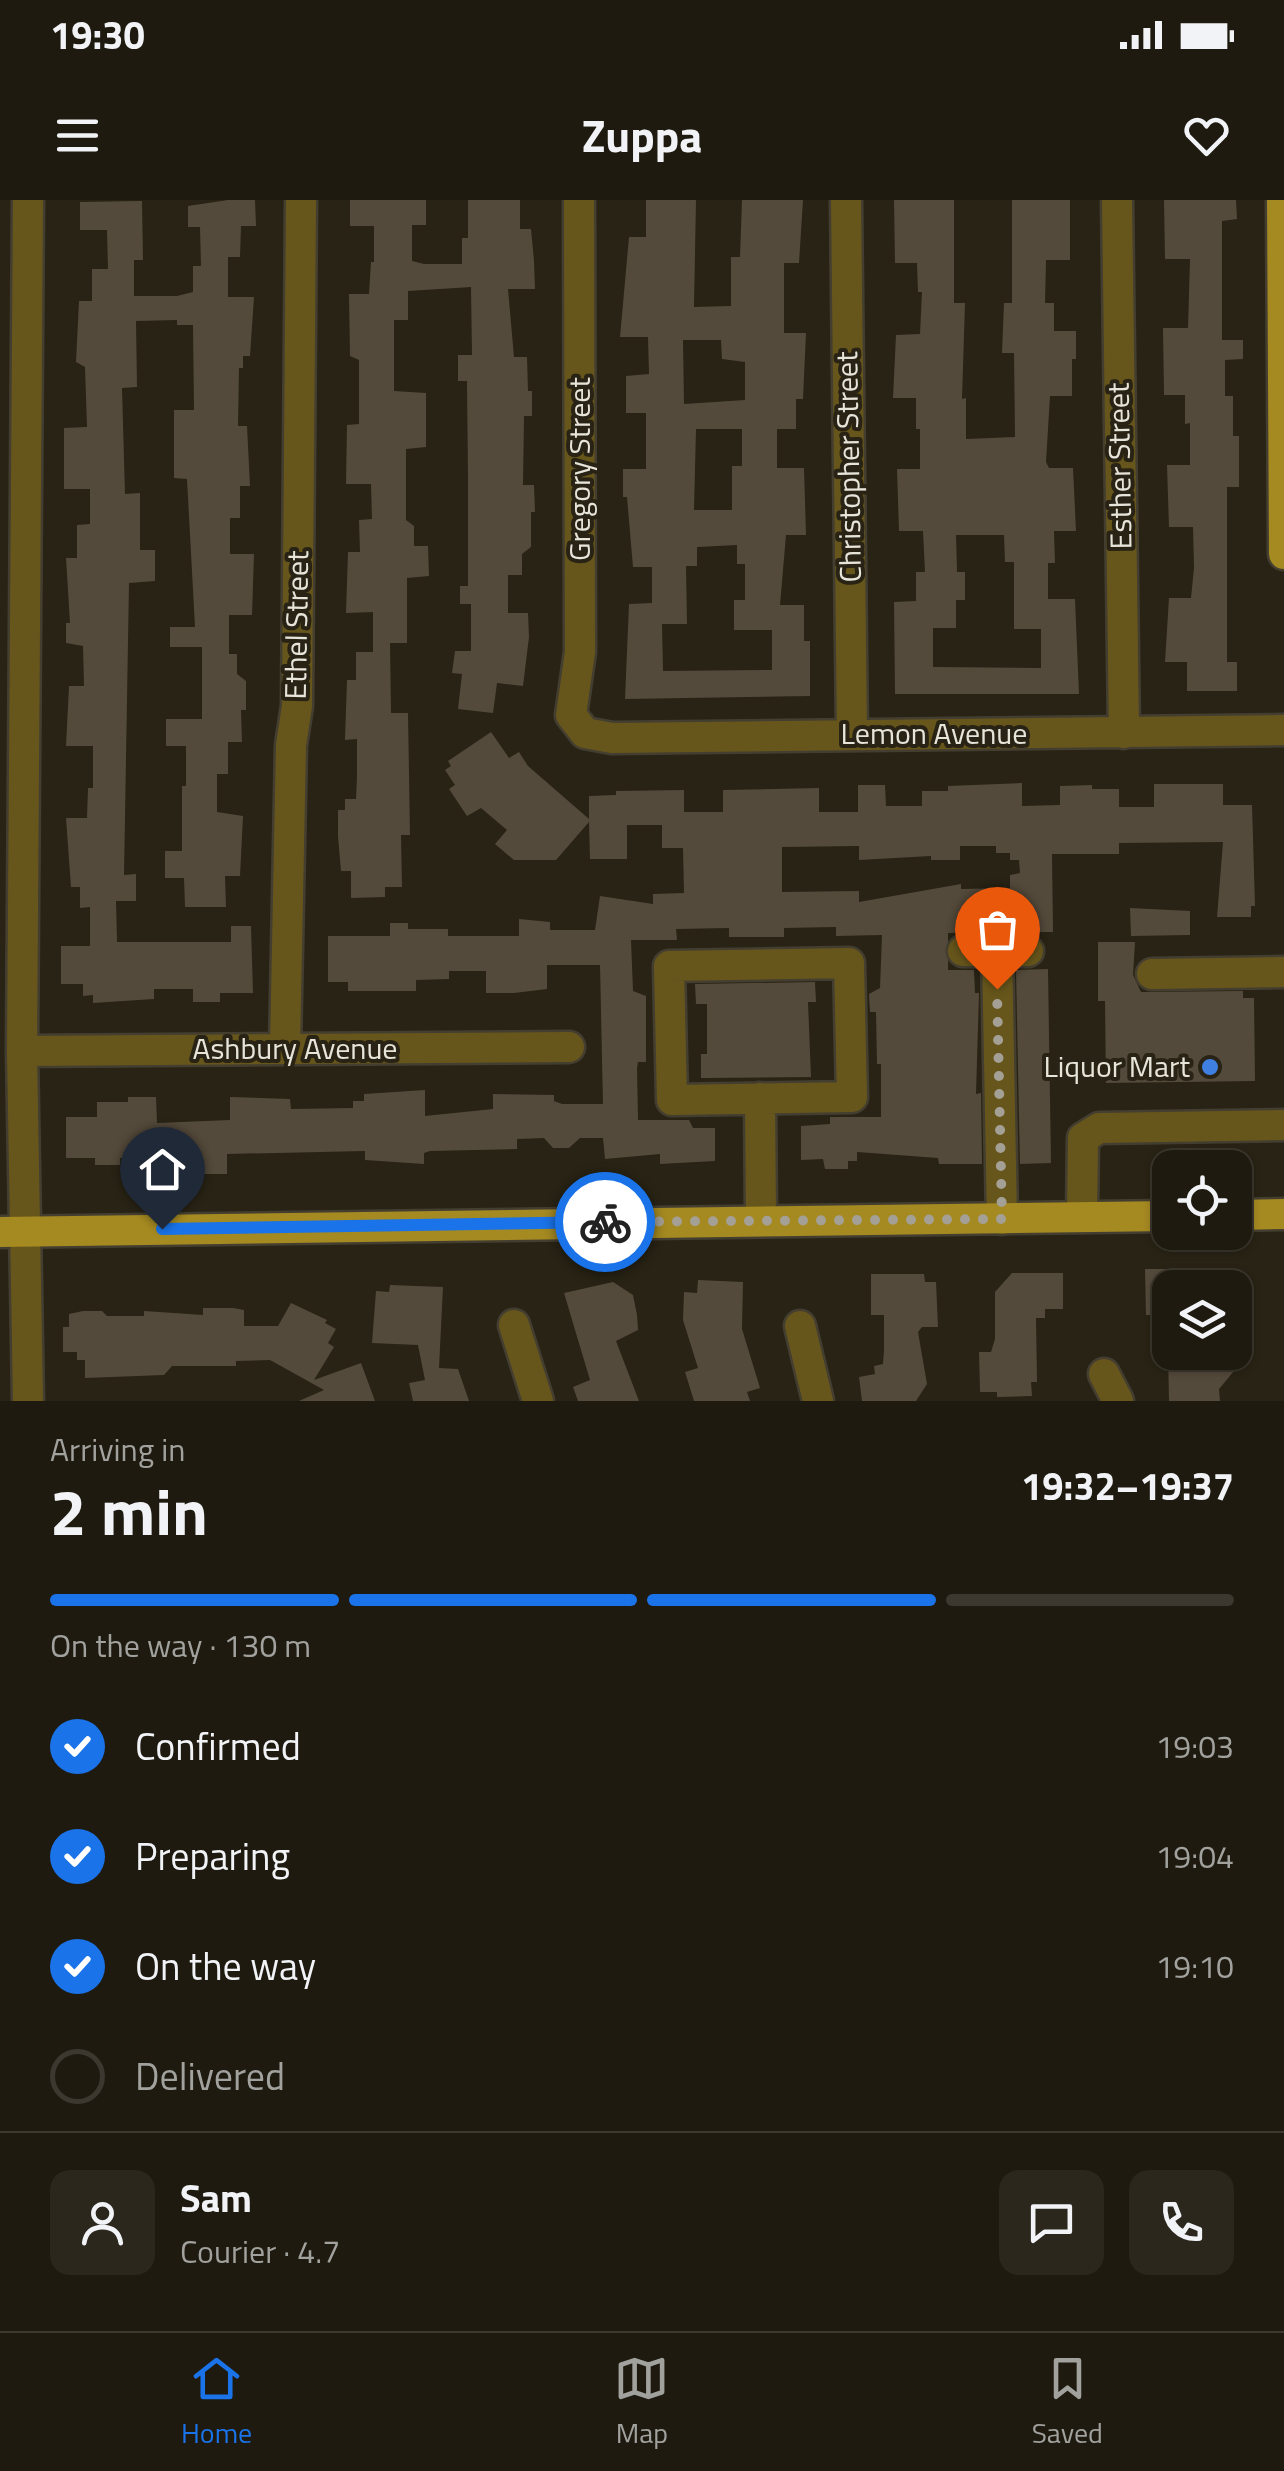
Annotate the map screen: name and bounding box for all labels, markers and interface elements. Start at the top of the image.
text: 19:30 [50,6,145,64]
text: Zuppa [582,101,702,169]
icon: menu [50,108,105,163]
icon: heart [1179,108,1234,163]
street label: Christopher Street [823,351,873,583]
street label: Gregory Street [556,377,602,561]
street label: Esther Street [1095,382,1143,550]
street label: Ethel Street [272,550,320,700]
street label: Lemon Avenue [841,710,1027,756]
pin [955,887,1040,990]
icon: bag [970,902,1025,957]
street label: Ashbury Avenue [193,1025,397,1071]
place label: Liquor Mart [1043,1043,1190,1089]
marker: Liquor Mart [1199,1056,1221,1078]
pin [120,1127,205,1230]
icon: home [135,1142,190,1197]
map controls [1152,1150,1252,1370]
button: locate [1152,1150,1252,1250]
courier [555,1172,655,1272]
icon: bike [578,1195,633,1250]
button: layers [1152,1270,1252,1370]
text: Arriving in [50,1425,186,1473]
text: 19:32–19:37 [1021,1457,1234,1515]
text: 2 min [50,1461,208,1560]
text: On the way · 130 m [50,1621,311,1669]
text: Confirmed [135,1717,301,1775]
icon: check [50,1719,105,1774]
text: 19:03 [1155,1722,1234,1770]
text: Preparing [135,1827,290,1885]
icon: check [50,1829,105,1884]
text: 19:04 [1155,1832,1234,1880]
text: On the way [135,1937,316,1995]
icon: check [50,1939,105,1994]
text: 19:10 [1155,1942,1234,1990]
text: Delivered [135,2047,285,2105]
text: Sam [180,2169,252,2227]
button: person [50,2170,155,2275]
button: chat [999,2170,1104,2275]
button: phone [1129,2170,1234,2275]
text: Courier · 4.7 [180,2227,340,2275]
tab: Home [181,2351,252,2454]
tab: Map [614,2351,669,2454]
tab: Saved [1032,2351,1103,2454]

